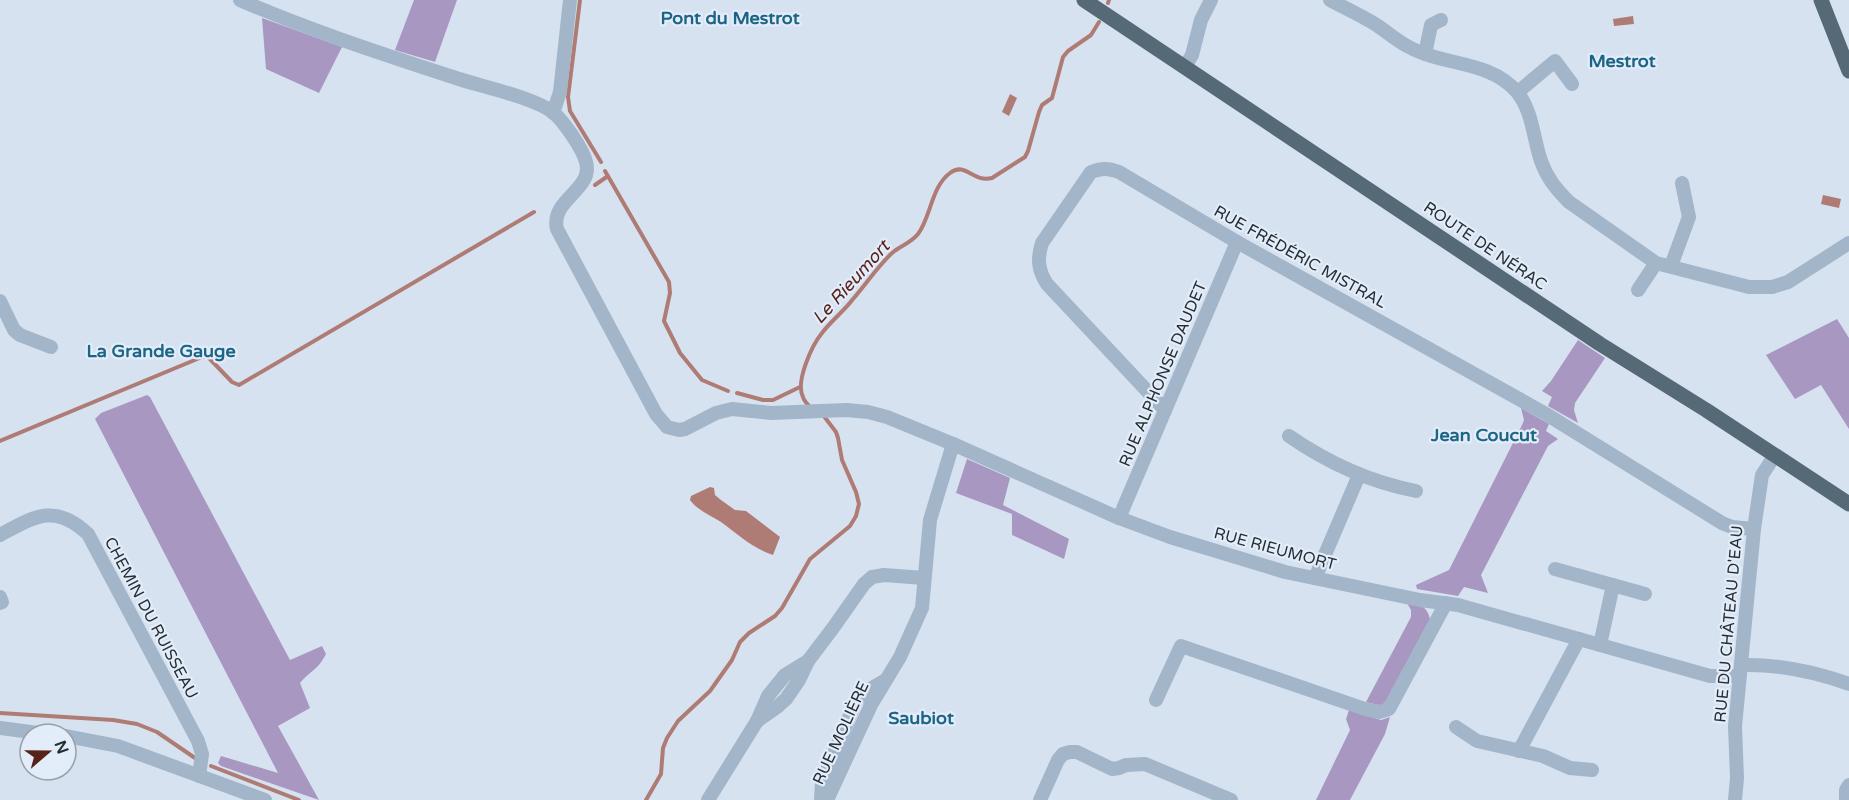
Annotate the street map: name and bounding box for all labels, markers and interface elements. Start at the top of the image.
district label: Pont du Mestrot [660,7,800,29]
district label: Mestrot [1588,50,1656,72]
street label: ROUTE DE NÉRAC [1420,197,1550,295]
street label: RUE FRÉDÉRIC MISTRAL [1210,201,1390,313]
water label: Le Rieumort [808,234,896,328]
street label: RUE ALPHONSE DAUDET [1115,278,1211,470]
district label: La Grande Gauge [86,340,236,362]
district label: Jean Coucut [1430,424,1537,446]
street label: RUE RIEUMORT [1212,523,1339,575]
street label: RUE DU CHÂTEAU D'EAU [1710,525,1748,723]
street label: CHEMIN DU RUISSEAU [100,534,202,702]
street label: RUE MOLIÈRE [808,678,874,788]
district label: Saubiot [888,707,954,729]
north arrow [18,722,78,782]
text: N [50,738,73,757]

